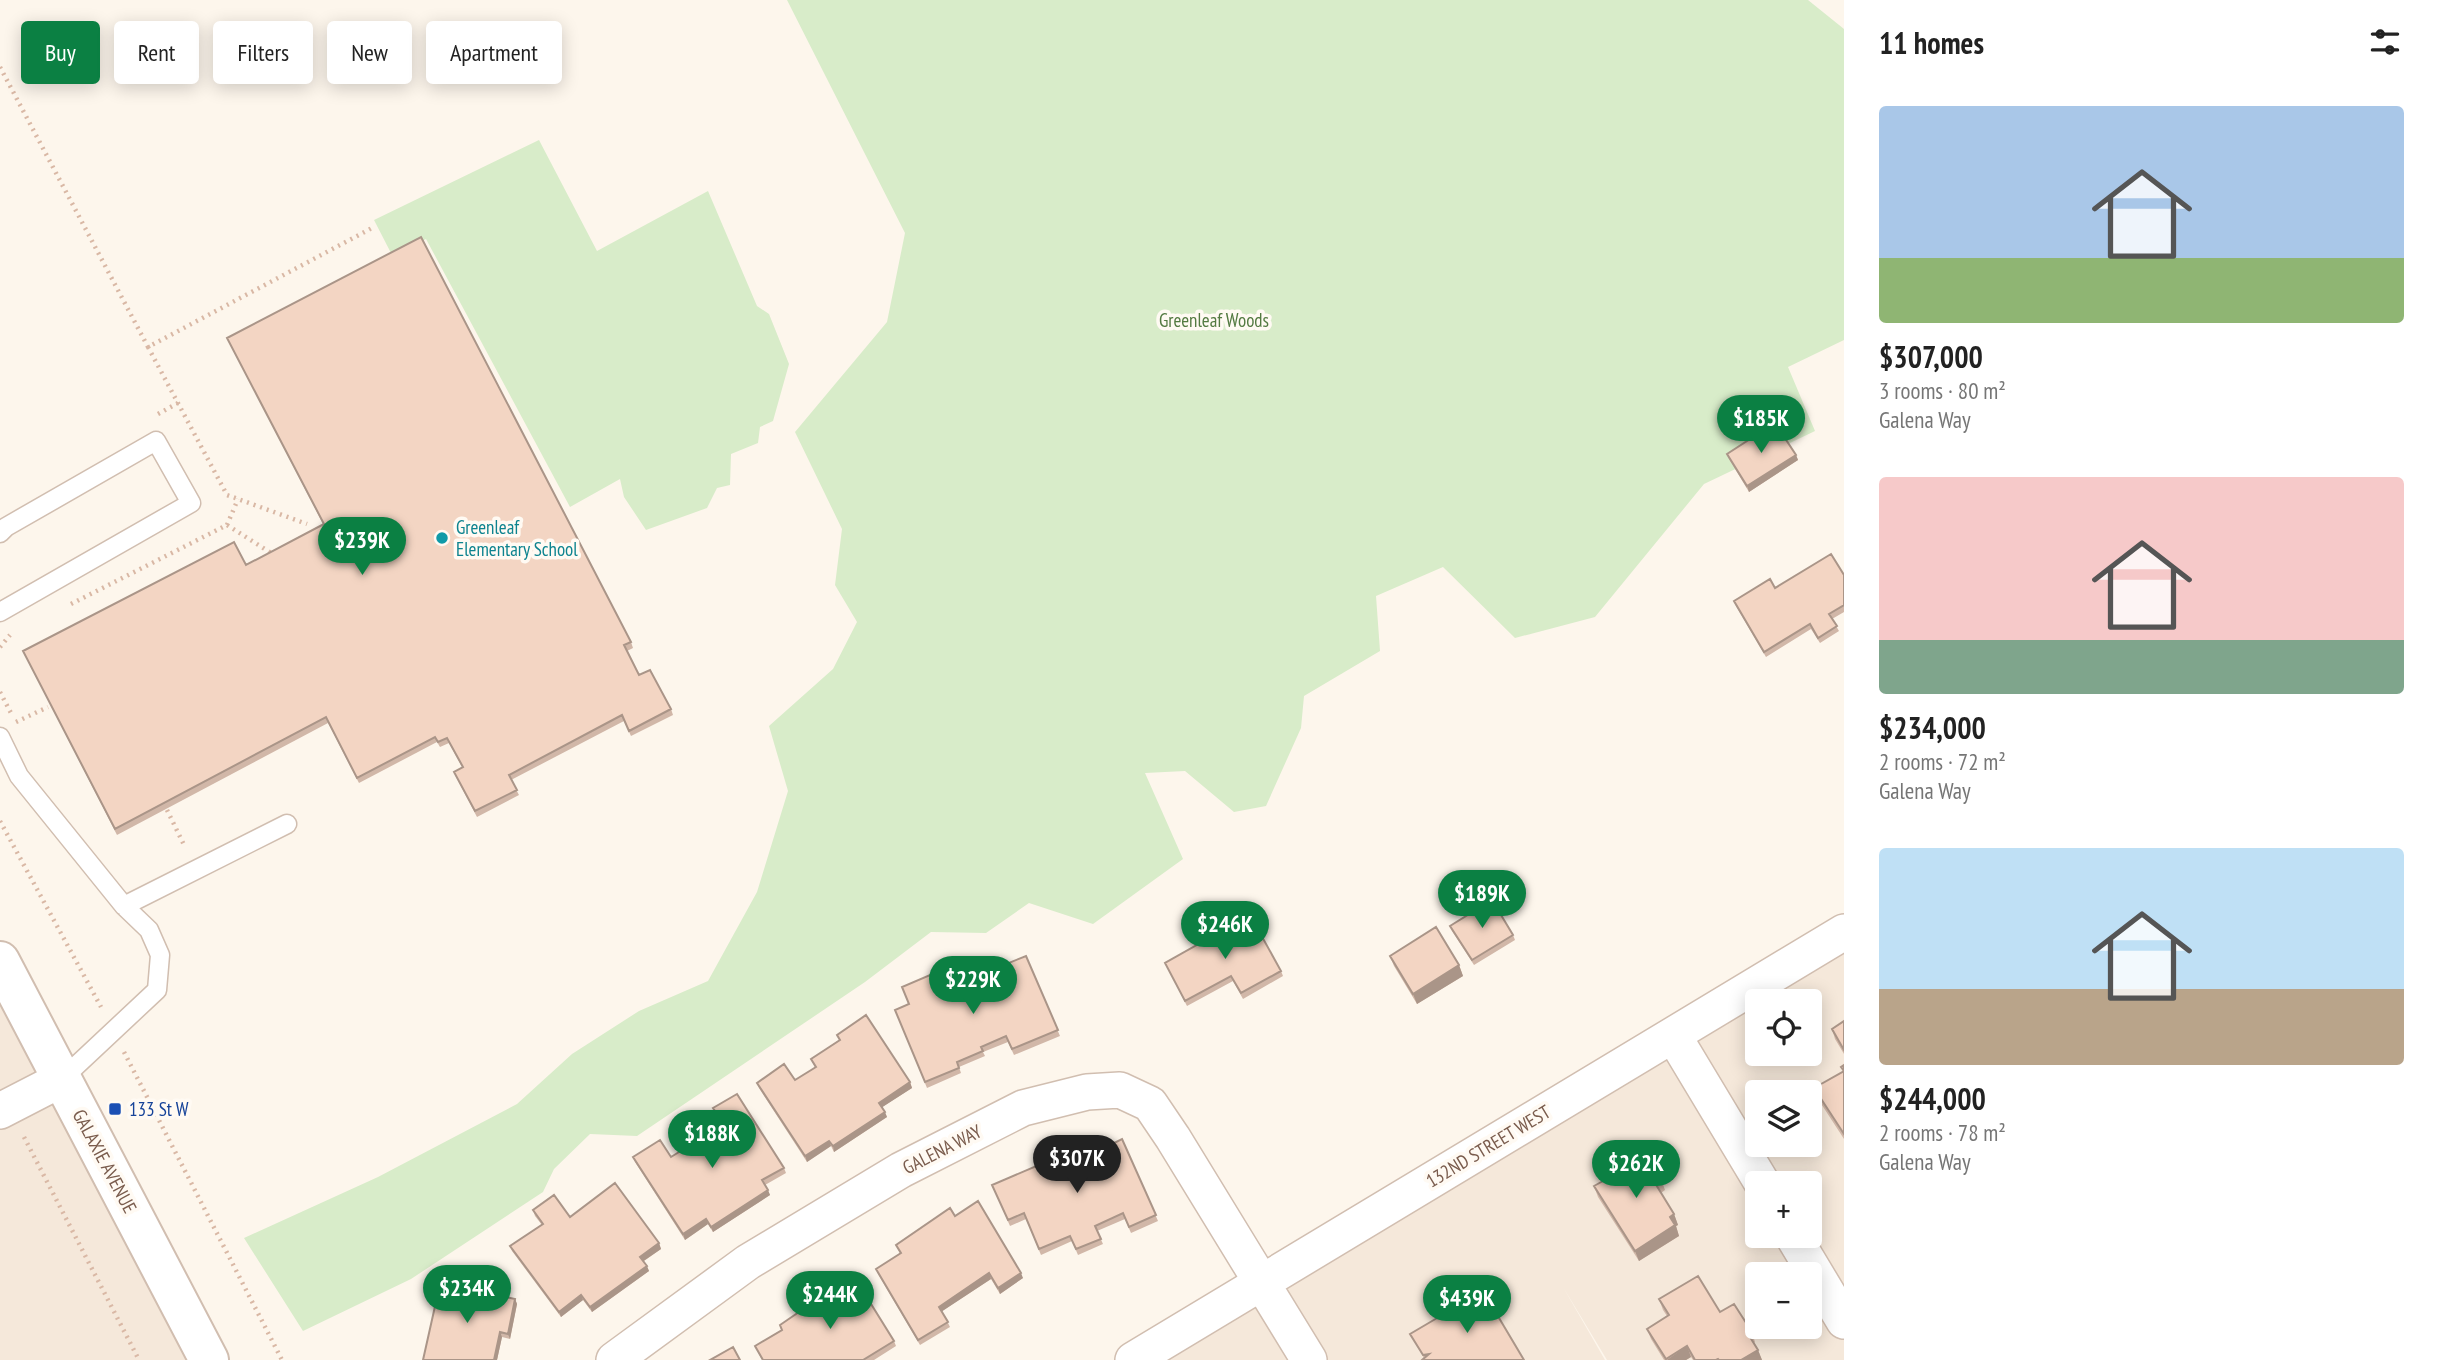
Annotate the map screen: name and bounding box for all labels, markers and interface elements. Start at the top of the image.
chip: Buy [21,21,100,84]
chip: Rent [114,21,199,84]
chip: Filters [213,21,313,84]
chip: New [327,21,412,84]
chip: Apartment [426,21,562,84]
text: 11 homes [1879,23,1984,62]
icon: filters [2366,23,2404,61]
icon: home [2079,151,2205,277]
park label: Greenleaf Woods [1159,308,1269,332]
text: $307,000 [1879,337,1983,376]
text: 3 rooms · 80 m² [1879,376,2006,405]
pin: $185K [1712,396,1810,455]
text: $185K [1733,403,1789,432]
text: Galena Way [1879,405,1971,434]
place label: Greenleaf Elementary School [456,515,578,561]
pin: $239K [313,518,411,577]
icon: home [2079,522,2205,648]
text: $239K [334,525,390,554]
marker: Greenleaf Elementary School [434,530,450,546]
text: $234,000 [1879,708,1986,747]
text: 2 rooms · 72 m² [1879,747,2006,776]
text: Galena Way [1879,776,1971,805]
pin: $189K [1433,870,1531,930]
text: $189K [1454,878,1510,907]
icon: home [2079,893,2205,1019]
pin: $246K [1176,902,1274,961]
text: $246K [1197,909,1253,938]
pin: $229K [924,956,1022,1016]
text: $229K [945,964,1001,993]
map controls [1745,989,1822,1339]
button: locate [1745,989,1822,1066]
text: $244,000 [1879,1079,1986,1118]
button: layers [1745,1080,1822,1157]
place label: 133 St W [129,1097,189,1121]
street label: 132ND STREET WEST [1421,1099,1555,1193]
marker: 133 St W [107,1101,123,1117]
street label: GALAXIE AVENUE [68,1105,142,1217]
pin: $188K [663,1110,761,1170]
text: $188K [684,1118,740,1147]
text: 2 rooms · 78 m² [1879,1118,2006,1147]
street label: GALENA WAY [898,1119,986,1179]
pin: $307K [1028,1136,1126,1195]
pin: $262K [1587,1140,1685,1200]
text: $307K [1049,1143,1105,1172]
text: Galena Way [1879,1147,1971,1176]
text: $262K [1608,1148,1664,1177]
button: + [1745,1171,1822,1248]
button: − [1745,1262,1822,1339]
pin: $234K [418,1266,516,1325]
pin: $244K [781,1272,879,1331]
text: $234K [439,1273,495,1302]
pin: $439K [1418,1276,1516,1335]
text: $244K [802,1279,858,1308]
text: $439K [1439,1283,1495,1312]

